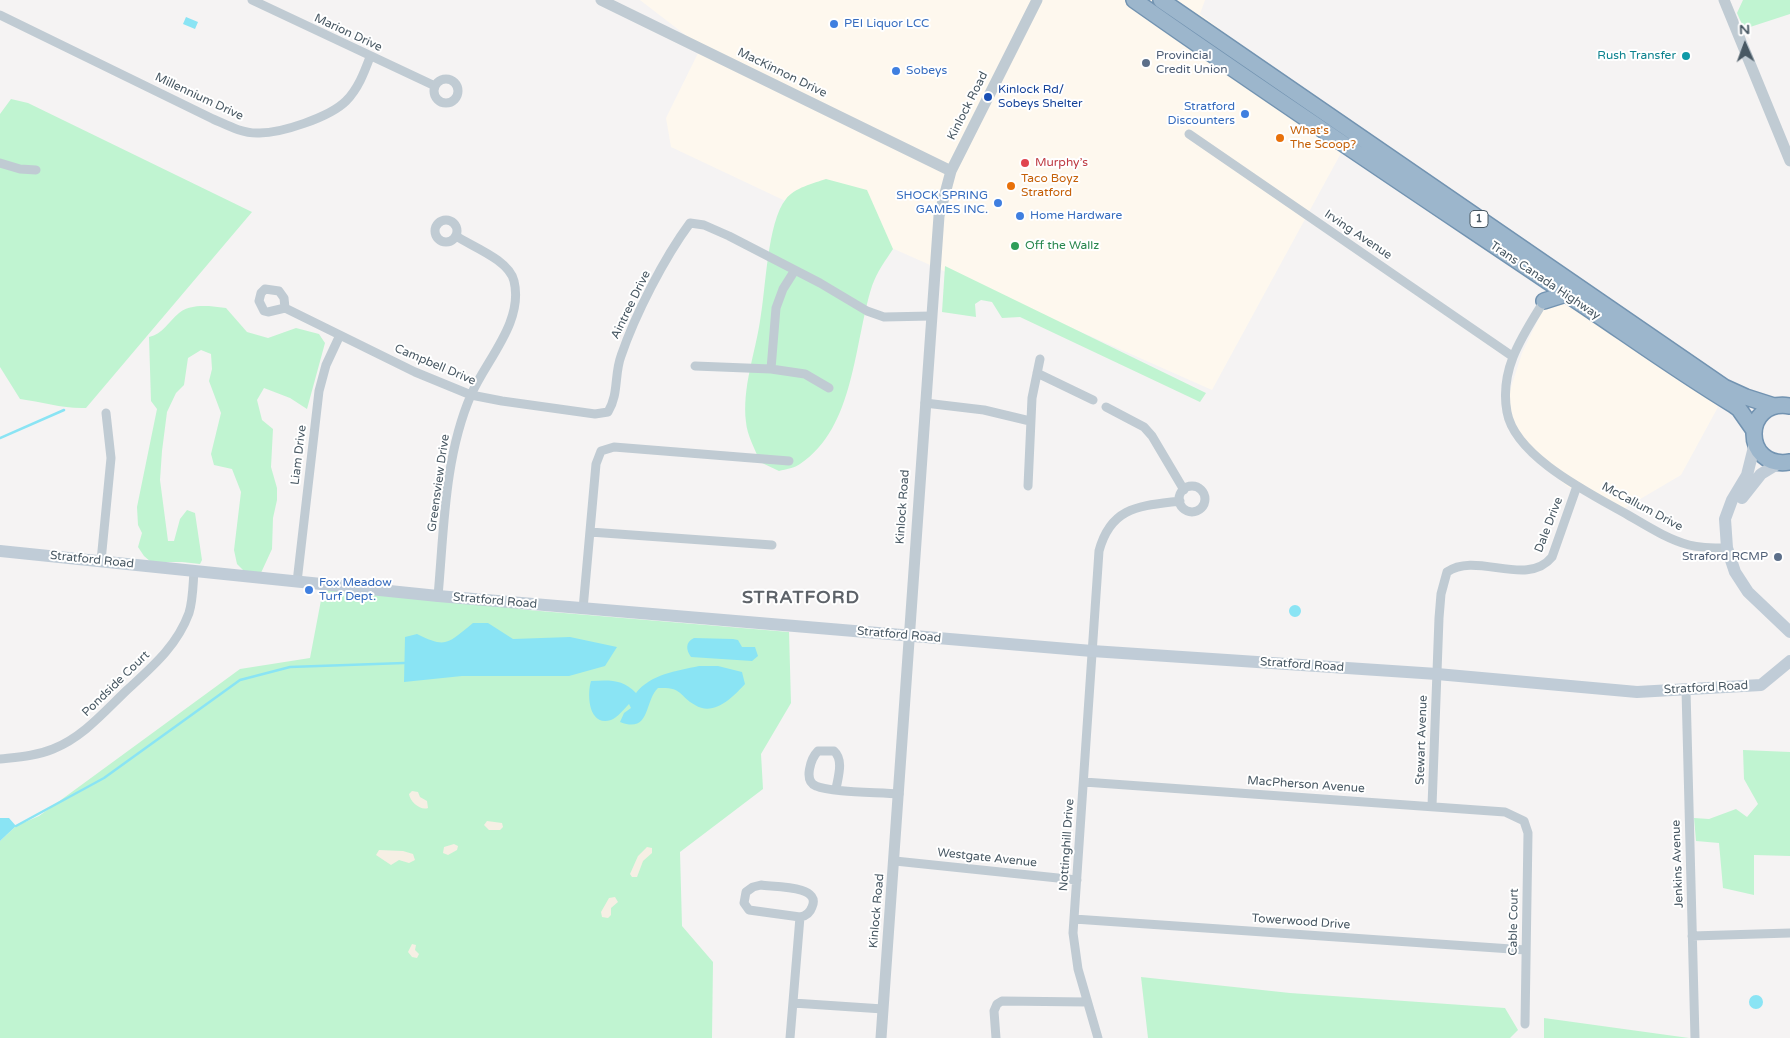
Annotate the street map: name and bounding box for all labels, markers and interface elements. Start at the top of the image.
street label: Marion Drive [312,11,384,55]
place label: PEI Liquor LCC [844,17,929,31]
marker: PEI Liquor LCC [828,18,840,30]
north arrow [1720,20,1770,70]
text: N [1739,21,1750,38]
street label: MacKinnon Drive [735,45,829,101]
place label: Provincial Credit Union [1156,49,1228,77]
place label: Rush Transfer [1597,49,1676,63]
marker: Rush Transfer [1680,50,1692,62]
marker: Provincial Credit Union [1140,57,1152,69]
place label: Sobeys [906,64,947,78]
marker: Sobeys [890,65,902,77]
street label: Kinlock Road [945,69,991,143]
street label: Millennium Drive [153,70,245,124]
place label: Kinlock Rd/ Sobeys Shelter [998,83,1083,111]
marker: Kinlock Rd/ Sobeys Shelter [982,91,994,103]
place label: Stratford Discounters [1168,100,1235,128]
marker: Stratford Discounters [1239,108,1251,120]
place label: What's The Scoop? [1290,124,1356,152]
marker: What's The Scoop? [1274,132,1286,144]
place label: Murphy’s [1035,156,1088,170]
marker: Murphy’s [1019,157,1031,169]
place label: Taco Boyz Stratford [1021,172,1079,200]
marker: Taco Boyz Stratford [1005,180,1017,192]
place label: SHOCK SPRING GAMES INC. [896,189,988,217]
marker: SHOCK SPRING GAMES INC. [992,197,1004,209]
street label: Irving Avenue [1322,207,1394,263]
place label: Home Hardware [1030,209,1122,223]
marker: Home Hardware [1014,210,1026,222]
road number: 1 [1470,210,1488,228]
place label: Off the Wallz [1025,239,1099,253]
street label: Trans Canada Highway [1487,239,1603,323]
marker: Off the Wallz [1009,240,1021,252]
street label: Aintree Drive [608,268,654,342]
street label: Campbell Drive [392,341,478,389]
street label: Liam Drive [288,424,310,486]
street label: Greensview Drive [425,433,453,533]
street label: Kinlock Road [893,469,913,545]
street label: McCallum Drive [1599,480,1685,534]
street label: Dale Drive [1532,495,1566,555]
street label: Stratford Road [49,548,135,572]
place label: Straford RCMP [1682,550,1768,564]
marker: Straford RCMP [1772,551,1784,563]
place label: Fox Meadow Turf Dept. [319,576,392,604]
marker: Fox Meadow Turf Dept. [303,584,315,596]
district label: STRATFORD [741,587,861,609]
street label: Stratford Road [452,590,538,612]
street label: Stratford Road [856,624,942,646]
street label: Pondside Court [79,648,153,720]
street label: Stratford Road [1259,655,1345,675]
street label: Stratford Road [1664,679,1748,697]
street label: Stewart Avenue [1413,695,1431,785]
street label: MacPherson Avenue [1247,774,1365,796]
street label: Nottinghill Drive [1057,798,1077,892]
street label: Jenkins Avenue [1669,820,1687,908]
street label: Westgate Avenue [936,846,1038,870]
street label: Kinlock Road [867,873,887,949]
street label: Cable Court [1506,888,1522,956]
street label: Towerwood Drive [1251,911,1351,933]

